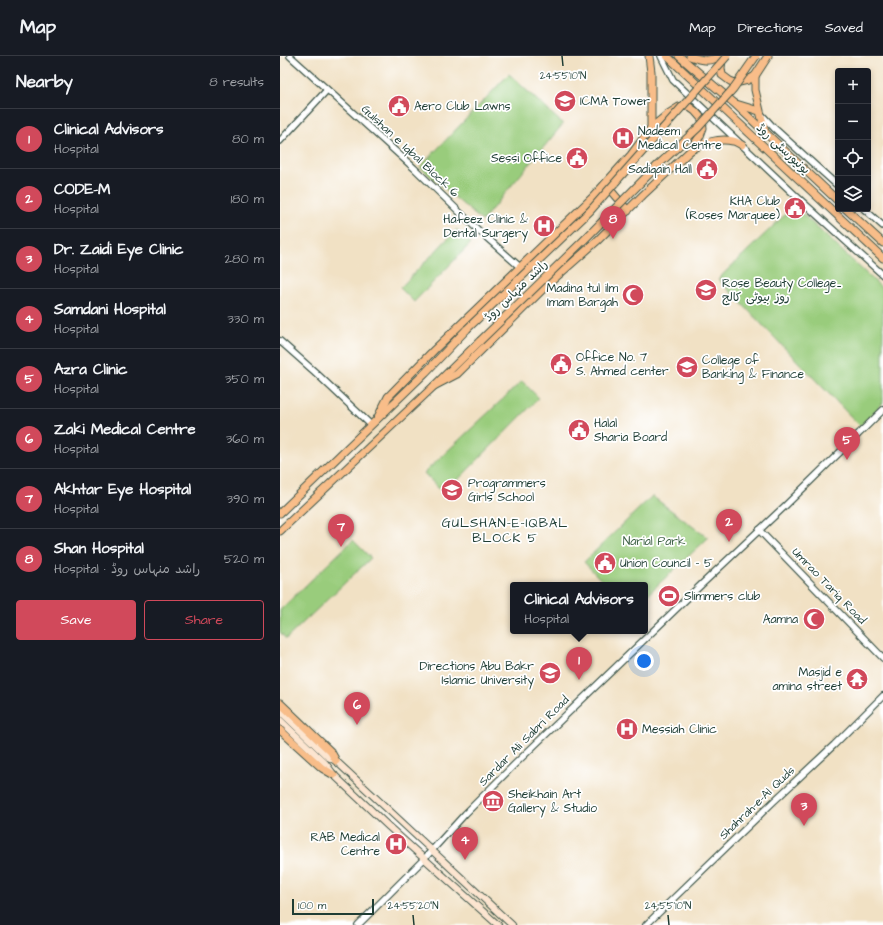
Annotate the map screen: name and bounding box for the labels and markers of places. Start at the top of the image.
school or university icon: ICMA Tower [552,88,578,114]
public building icon: Aero Club Lawns [386,93,412,119]
place label: ICMA Tower [580,93,650,110]
place label: Aero Club Lawns [414,98,511,115]
place label: Nadeem Medical Centre [638,123,722,154]
hospital icon: Nadeem Medical Centre [610,125,636,151]
public building icon: Sessi Office [564,145,590,171]
place label: Sessi Office [491,150,563,167]
public building icon: Sadiqain Hall [694,156,720,182]
place label: Sadiqain Hall [628,161,692,178]
place label: KHA Club (Roses Marquee) [686,193,780,224]
public building icon: KHA Club (Roses Marquee) [782,195,808,221]
pin: 8 [600,206,626,239]
place label: Hafeez Clinic & Dental Surgery [443,211,528,243]
hospital icon: Hafeez Clinic & Dental Surgery [531,213,557,239]
place label: Rose Beauty College۔ روز بیوٹی کالج [722,275,842,306]
school or university icon: Rose Beauty College۔ روز بیوٹی کالج [693,277,719,303]
place label: Madina tul ilm Imam Bargah [546,280,619,312]
mosque icon: Madina tul ilm Imam Bargah [620,282,646,308]
place label: Office No. 7 S. Ahmed center [576,349,669,380]
public building icon: Office No. 7 S. Ahmed center [548,351,574,377]
place label: College of Banking & Finance [702,352,804,384]
school or university icon: College of Banking & Finance [674,354,700,380]
place label: Halal Sharia Board [594,415,667,446]
public building icon: Halal Sharia Board [566,417,592,443]
pin: 5 [834,427,860,460]
place label: Programmers Girls School [468,475,546,506]
school or university icon: Programmers Girls School [439,477,465,503]
pin: 2 [716,509,742,542]
pin: 7 [328,514,354,547]
public building icon: Union Council - 5 [592,550,618,576]
place label: Union Council - 5 [620,555,713,572]
sports icon: Slimmers club [656,583,682,609]
place label: Slimmers club [684,588,761,605]
mosque icon: Aamna [801,606,827,632]
place label: Aamna [763,611,798,628]
pin: 1 [566,647,592,680]
place label: Directions Abu Bakr Islamic University [419,658,534,690]
school or university icon: Directions Abu Bakr Islamic University [537,660,563,686]
place label: Masjid e amina street [772,664,843,695]
temple icon: Masjid e amina street [844,666,870,692]
pin: 6 [344,692,370,725]
hospital icon: Messiah Clinic [614,716,640,742]
place label: Messiah Clinic [642,721,717,738]
place label: Sheikhain Art Gallery & Studio [508,786,597,818]
museum icon: Sheikhain Art Gallery & Studio [480,788,506,814]
pin: 3 [791,793,817,826]
pin: 4 [452,827,478,860]
place label: RAB Medical Centre [310,829,381,860]
hospital icon: RAB Medical Centre [383,831,409,857]

